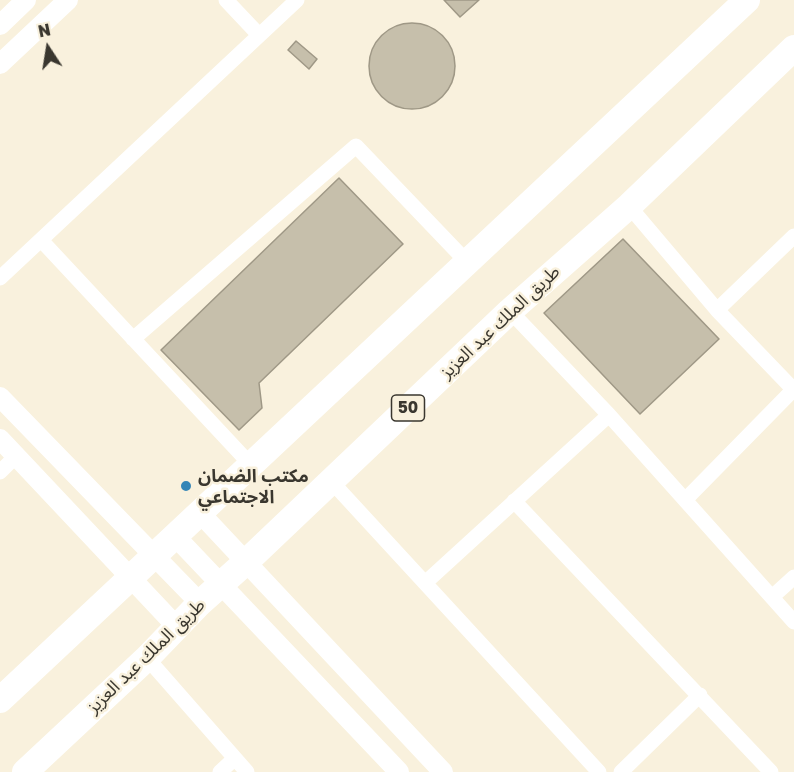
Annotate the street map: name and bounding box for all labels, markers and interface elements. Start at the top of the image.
north arrow [18,18,78,78]
text: N [36,19,52,41]
street label: طريق الملك عبد العزيز [436,261,564,383]
road number: 50 [392,395,424,421]
place label: مكتب الضمان الاجتماعي [198,465,309,508]
marker: مكتب الضمان الاجتماعي [179,479,193,493]
street label: طريق الملك عبد العزيز [82,594,210,718]

